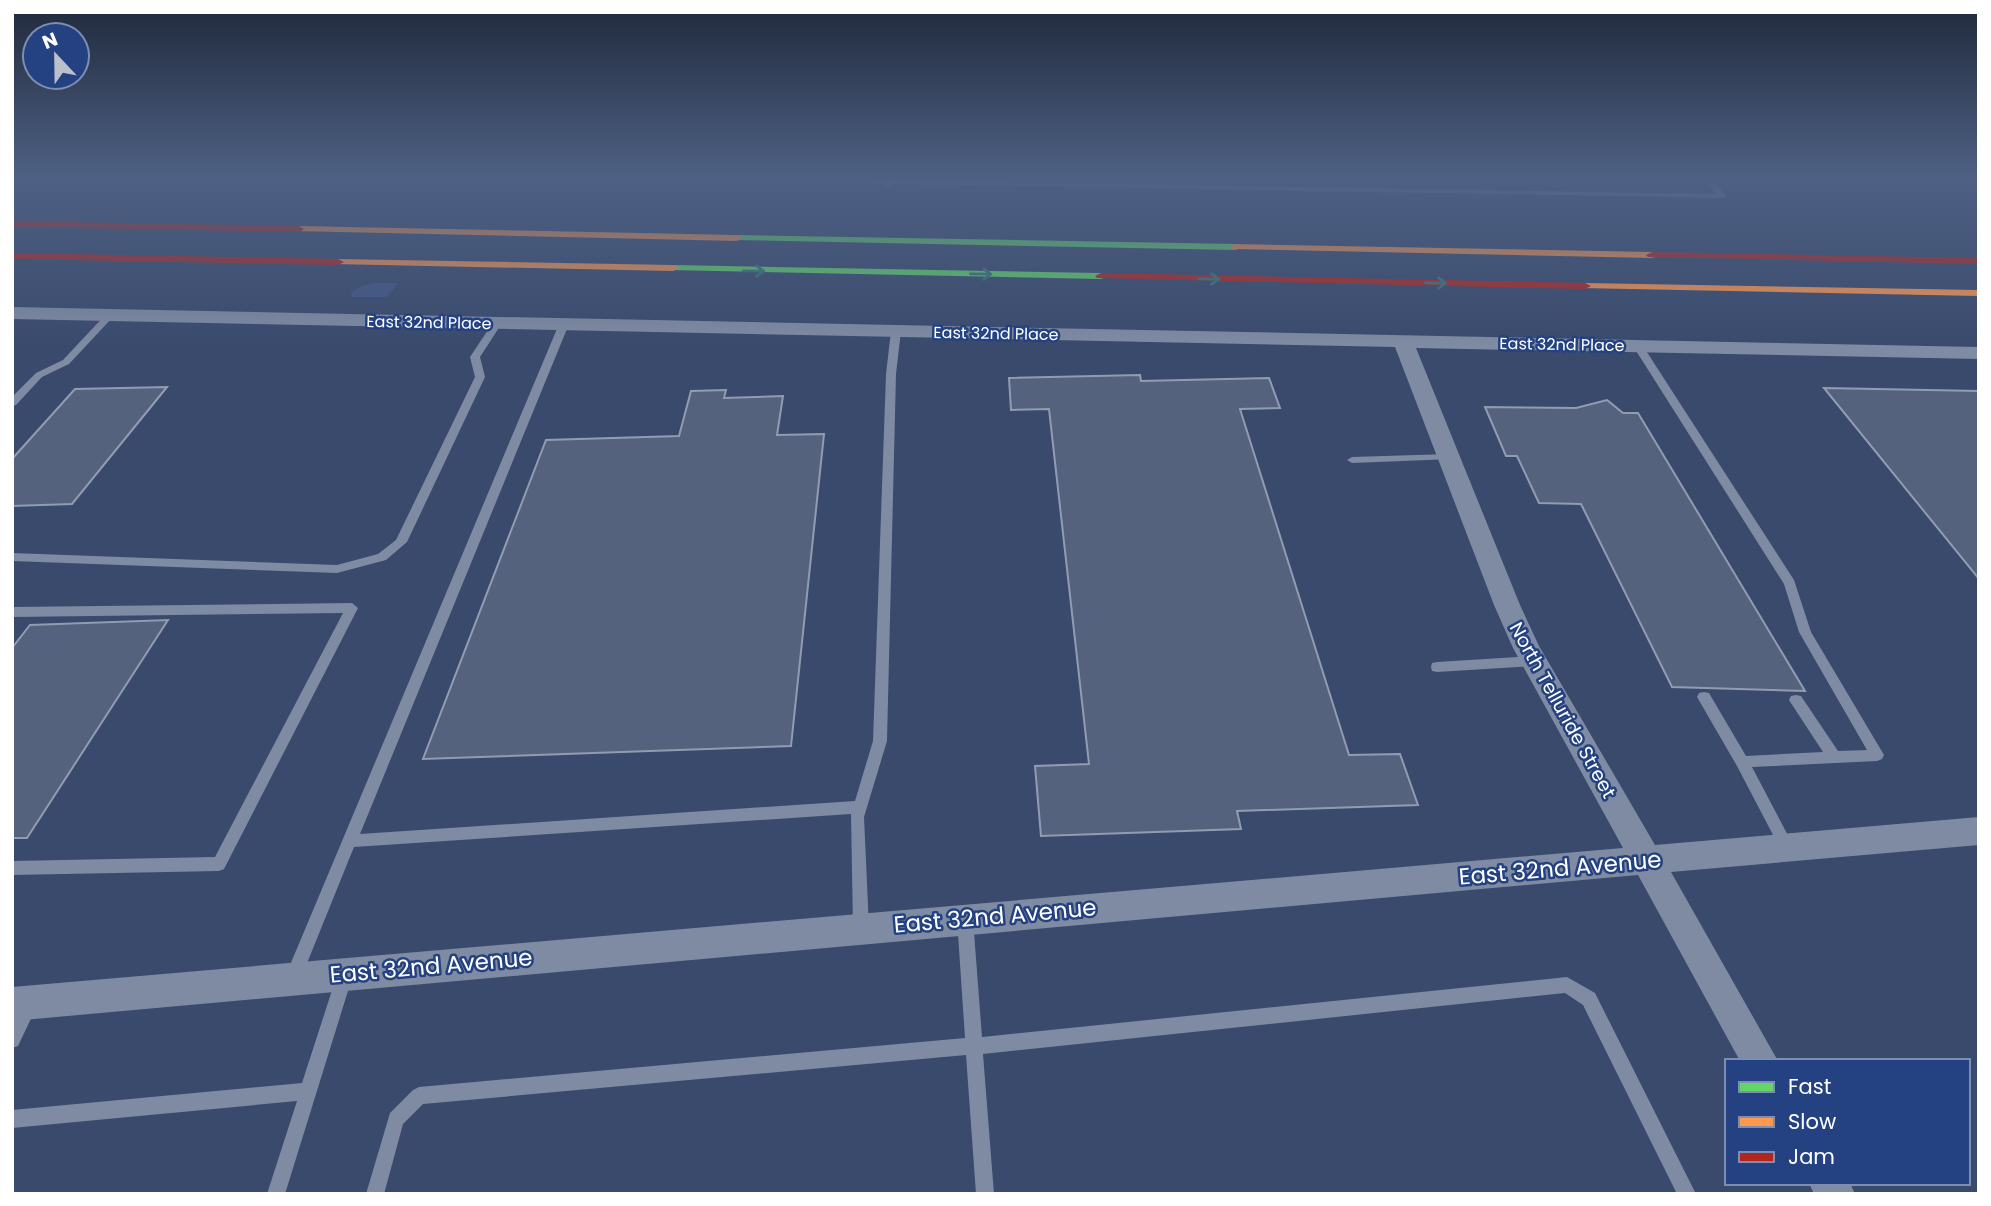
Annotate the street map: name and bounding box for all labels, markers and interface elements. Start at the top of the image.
north arrow [21,21,91,91]
text: N [38,26,62,56]
one-way arrow [742,264,765,277]
one-way arrow [970,268,993,281]
one-way arrow [1197,272,1220,285]
one-way arrow [1424,276,1447,290]
street label: East 32nd Place [366,310,492,335]
street label: East 32nd Place [933,321,1059,346]
street label: East 32nd Place [1499,332,1625,357]
street label: North Telluride Street [1503,617,1622,803]
street label: East 32nd Avenue [1457,843,1663,893]
street label: East 32nd Avenue [892,891,1098,941]
street label: East 32nd Avenue [328,941,534,991]
legend [1725,1059,1970,1185]
text: Fast [1788,1072,1831,1101]
text: Slow [1788,1107,1836,1136]
text: Jam [1788,1142,1835,1171]

